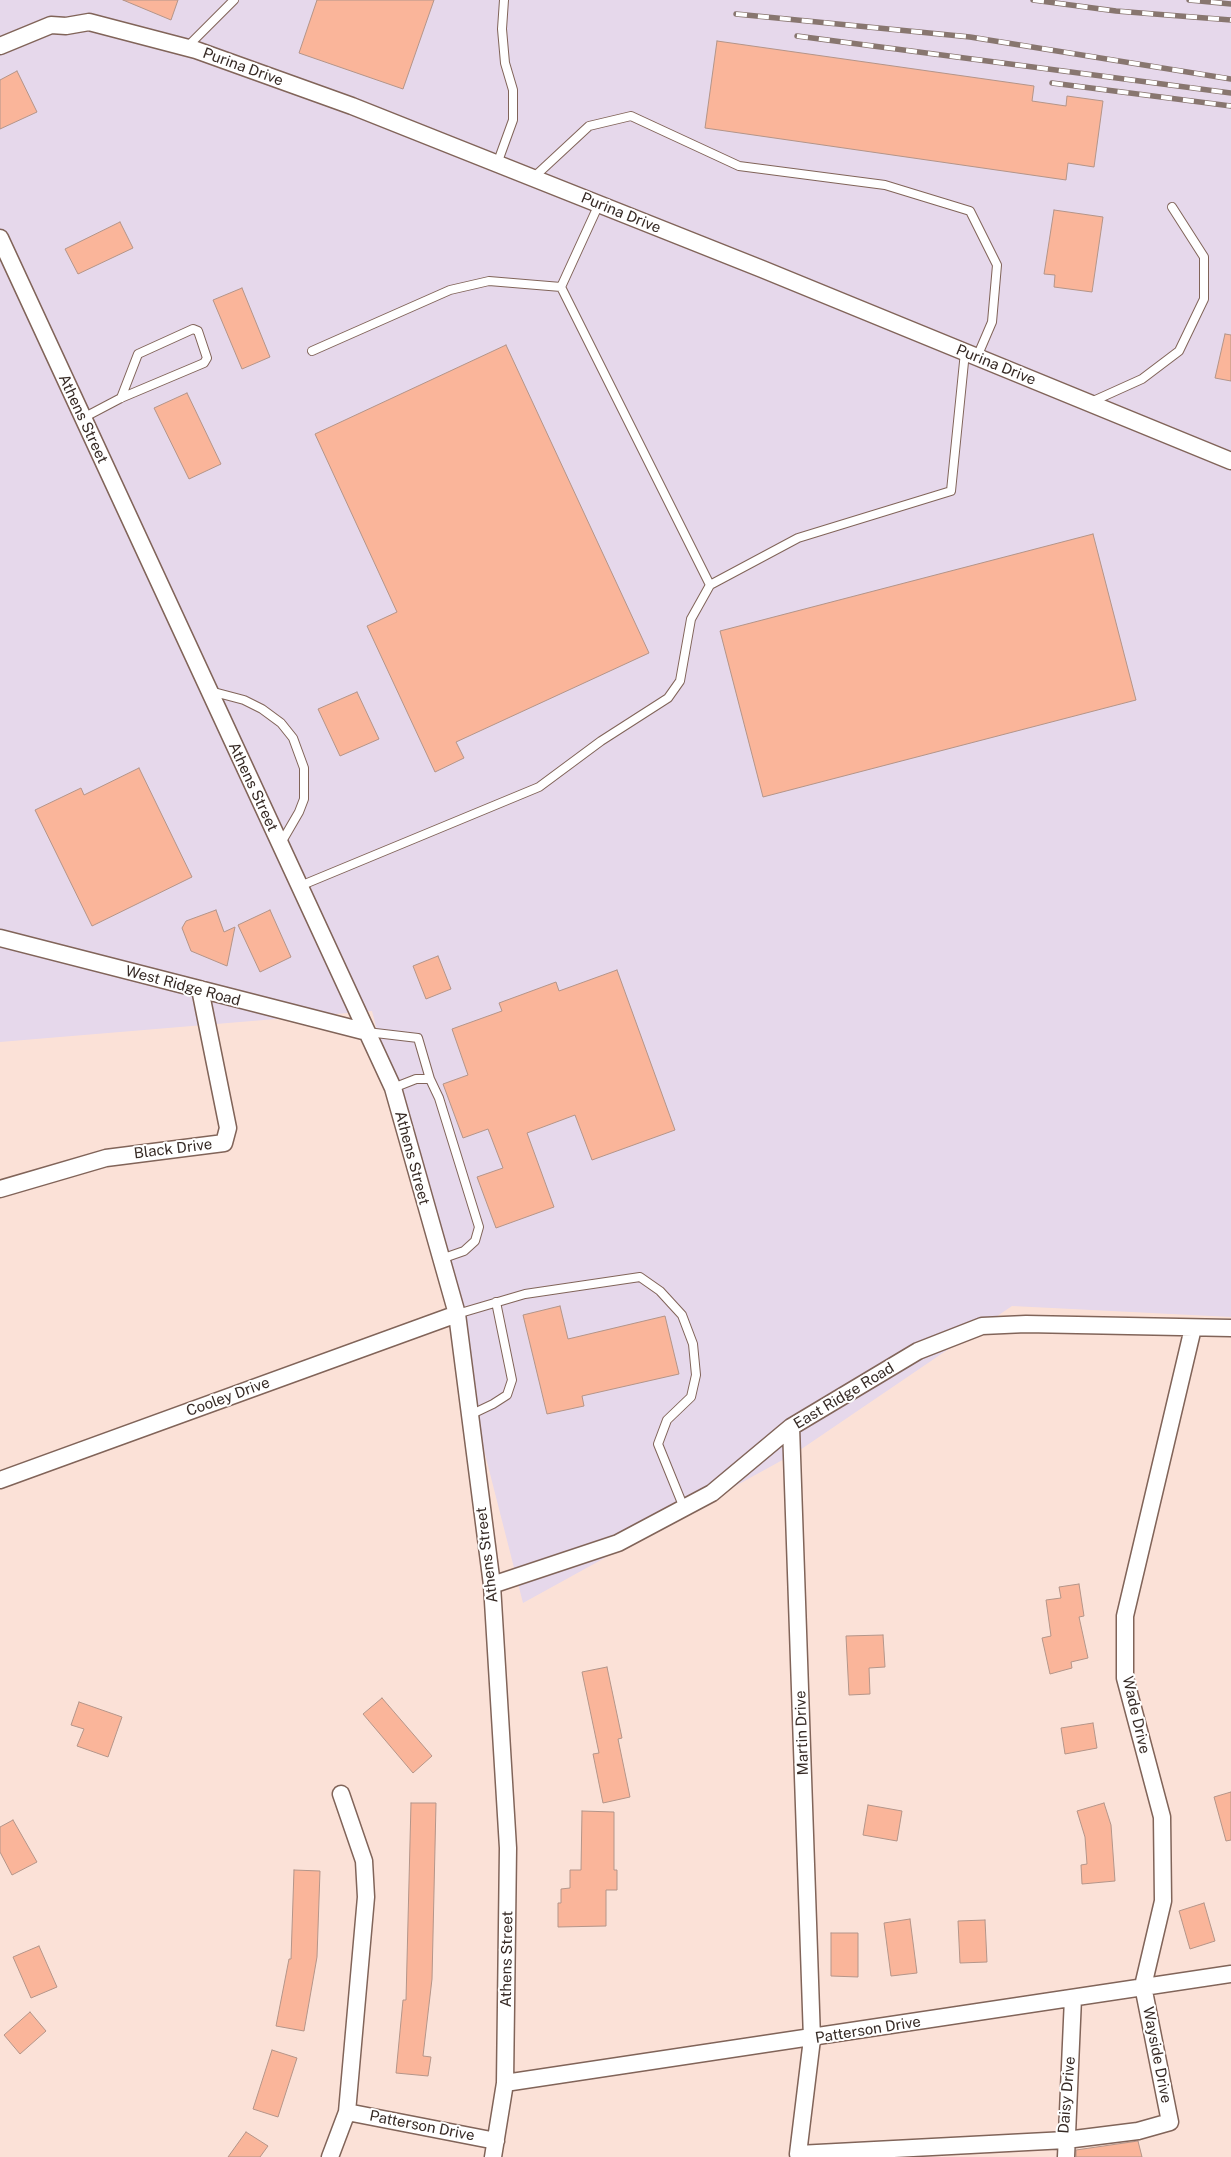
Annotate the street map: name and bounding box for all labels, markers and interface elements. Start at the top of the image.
street label: Purina Drive [200,44,286,90]
street label: Purina Drive [578,189,664,237]
street label: Purina Drive [953,341,1039,389]
street label: Athens Street [54,371,112,467]
street label: Athens Street [224,739,282,835]
street label: West Ridge Road [123,962,243,1010]
street label: Athens Street [391,1109,433,1207]
street label: Black Drive [133,1135,213,1163]
street label: East Ridge Road [791,1359,897,1433]
street label: Cooley Drive [184,1374,272,1420]
street label: Athens Street [472,1506,502,1604]
street label: Wade Drive [1118,1675,1154,1755]
street label: Martin Drive [792,1690,812,1776]
street label: Athens Street [497,1911,517,2007]
street label: Wayside Drive [1139,2005,1175,2105]
street label: Patterson Drive [814,2013,922,2047]
street label: Daisy Drive [1055,2056,1079,2134]
street label: Patterson Drive [368,2107,476,2145]

